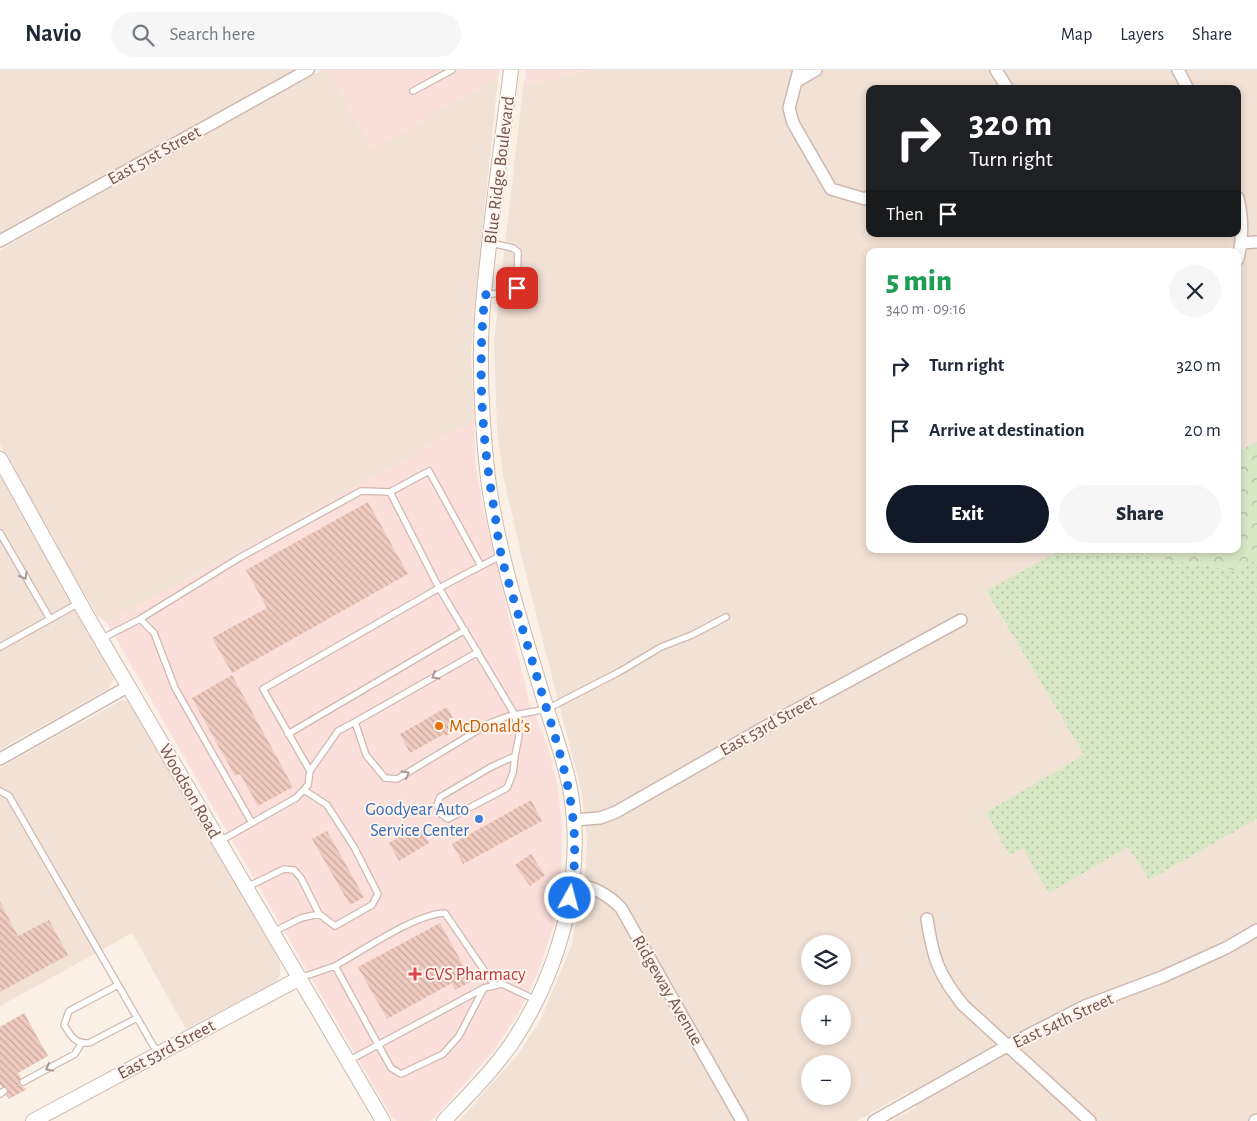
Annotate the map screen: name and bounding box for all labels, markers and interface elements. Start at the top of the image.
search box [111,12,461,57]
icon: search [129,21,157,49]
text: Navio [25,22,81,46]
text: Search here [169,25,255,44]
text: Map [1061,26,1092,44]
text: Layers [1120,26,1164,44]
text: Share [1192,26,1232,44]
street label: Blue Ridge Boulevard [482,95,518,245]
icon: right [886,105,951,170]
text: 320 m [969,107,1052,142]
street label: East 51st Street [105,123,204,189]
text: Turn right [969,148,1053,170]
icon: arrive [934,200,962,228]
text: Then [886,205,924,224]
button: close [1169,265,1221,317]
text: 5 min [886,266,952,296]
pin [496,267,538,309]
icon: arrive [503,274,531,302]
text: 340 m · 09:16 [886,301,966,317]
icon: right [886,352,914,380]
text: Turn right [929,356,1004,375]
text: 320 m [1176,356,1221,375]
icon: arrive [886,417,914,445]
text: Arrive at destination [929,421,1085,440]
text: 20 m [1184,421,1221,440]
button: Exit [886,485,1049,543]
button: Share [1059,485,1221,543]
one-way arrow [18,570,28,579]
one-way arrow [432,670,441,680]
street label: East 53rd Street [717,692,820,760]
place label: McDonald's [449,718,531,736]
marker: McDonald's [433,720,445,732]
street label: Woodson Road [155,741,223,842]
one-way arrow [400,770,409,780]
place label: Goodyear Auto Service Center [365,801,469,840]
marker: Goodyear Auto Service Center [473,813,485,825]
position arrow [543,871,595,923]
street label: Ridgeway Avenue [628,932,706,1049]
map controls [801,935,851,1105]
button: layers [801,935,851,985]
place label: CVS Pharmacy [425,966,526,984]
marker: CVS Pharmacy [409,968,421,980]
street label: East 54th Street [1010,990,1117,1052]
button: + [801,995,851,1045]
street label: East 53rd Street [115,1017,218,1083]
button: − [801,1055,851,1105]
one-way arrow [46,1061,55,1071]

